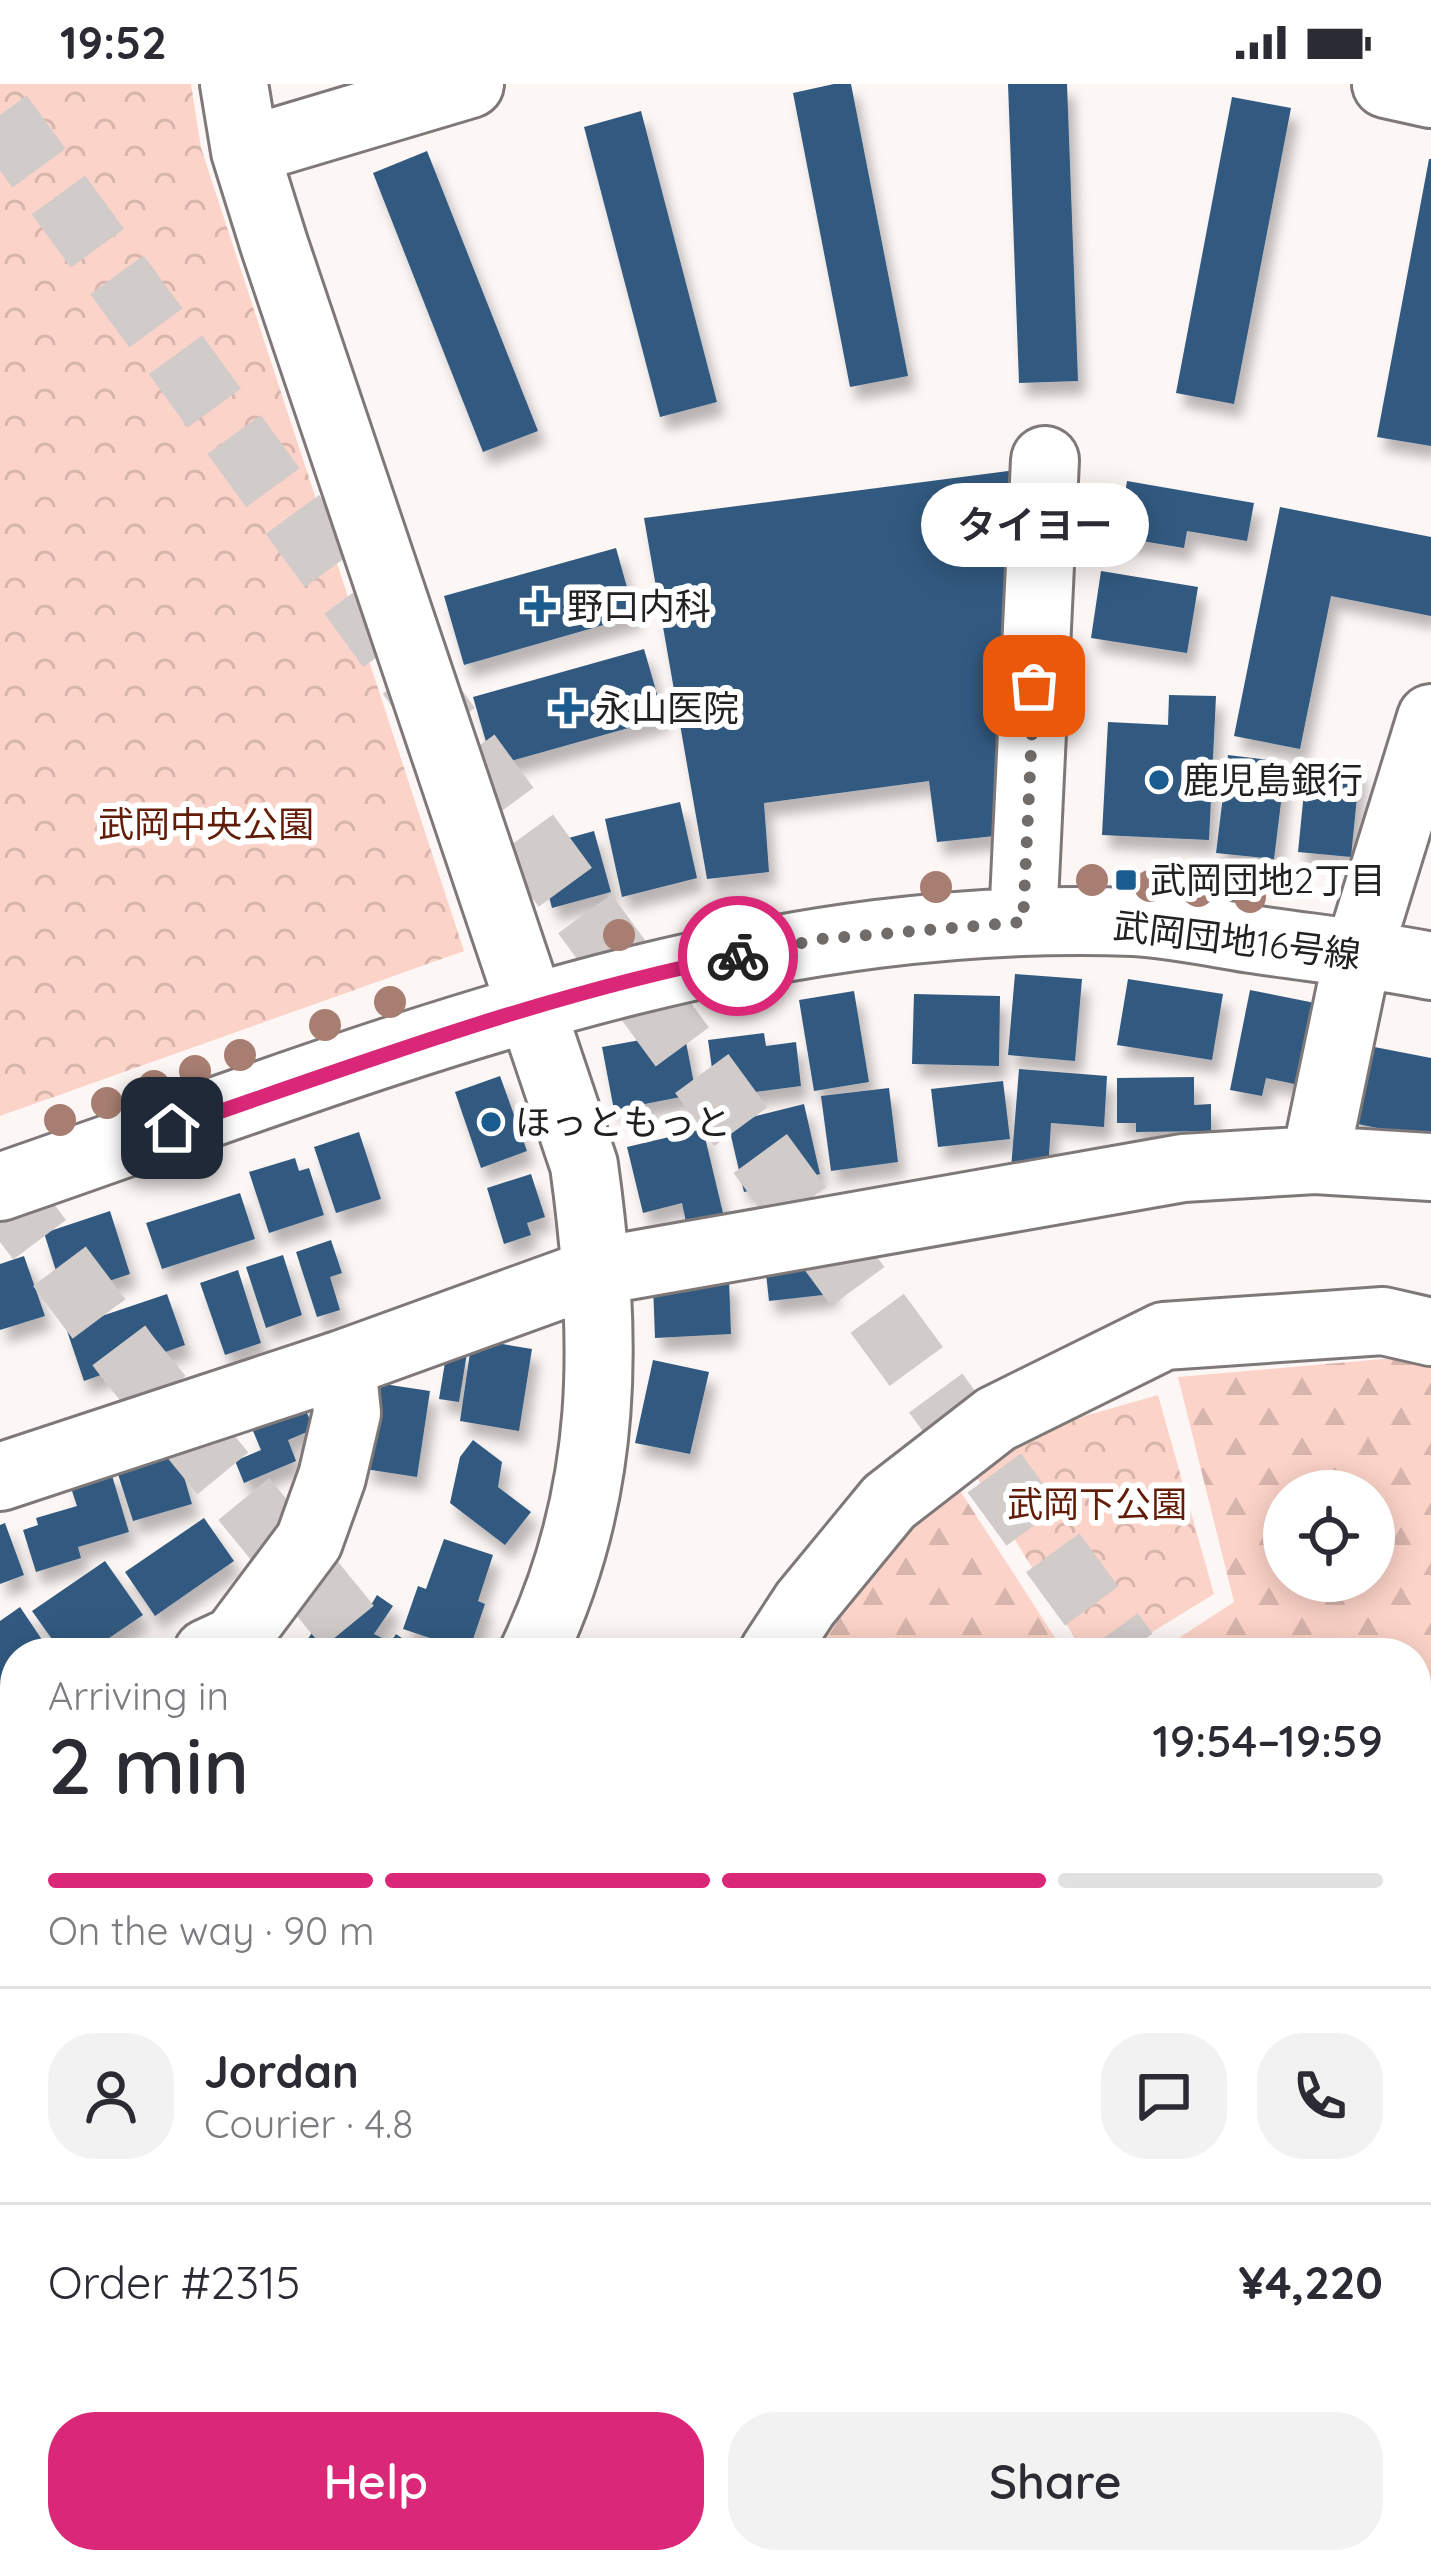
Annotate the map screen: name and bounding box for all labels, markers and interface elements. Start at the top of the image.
text: 19:52 [60,14,167,70]
callout: タイヨー [920,482,1148,566]
text: タイヨー [957,500,1113,549]
place label: 野口内科 [567,583,711,628]
marker: 野口内科 [524,590,556,622]
pin [983,635,1085,737]
icon: bag [1001,653,1067,719]
place label: 永山医院 [595,685,739,730]
marker: 永山医院 [552,692,584,724]
place label: 鹿児島銀行 [1183,757,1363,802]
marker: 鹿児島銀行 [1146,767,1172,793]
park label: 武岡中央公園 [98,801,314,846]
place label: 武岡団地2丁目 [1150,857,1386,902]
marker: 武岡団地2丁目 [1113,867,1139,893]
courier [678,896,798,1016]
street label: 武岡団地16号線 [1111,902,1363,977]
icon: bike [705,923,771,989]
pin [121,1077,223,1179]
icon: home [139,1095,205,1161]
place label: ほっともっと [515,1099,731,1144]
marker: ほっともっと [478,1109,504,1135]
map controls [1263,1470,1395,1602]
button: locate [1263,1470,1395,1602]
park label: 武岡下公園 [1007,1481,1187,1526]
text: Arriving in [48,1671,229,1720]
text: 19:54–19:59 [1153,1712,1383,1768]
text: 2 min [48,1716,249,1814]
text: On the way · 90 m [48,1906,374,1955]
button: person [48,2033,174,2159]
button: chat [1101,2033,1227,2159]
button: phone [1257,2033,1383,2159]
text: Jordan [204,2043,359,2099]
text: Courier · 4.8 [204,2099,413,2148]
text: Order #2315 [48,2254,300,2310]
text: ¥4,220 [1239,2254,1383,2310]
button: Help [48,2412,704,2550]
button: Share [728,2412,1383,2550]

